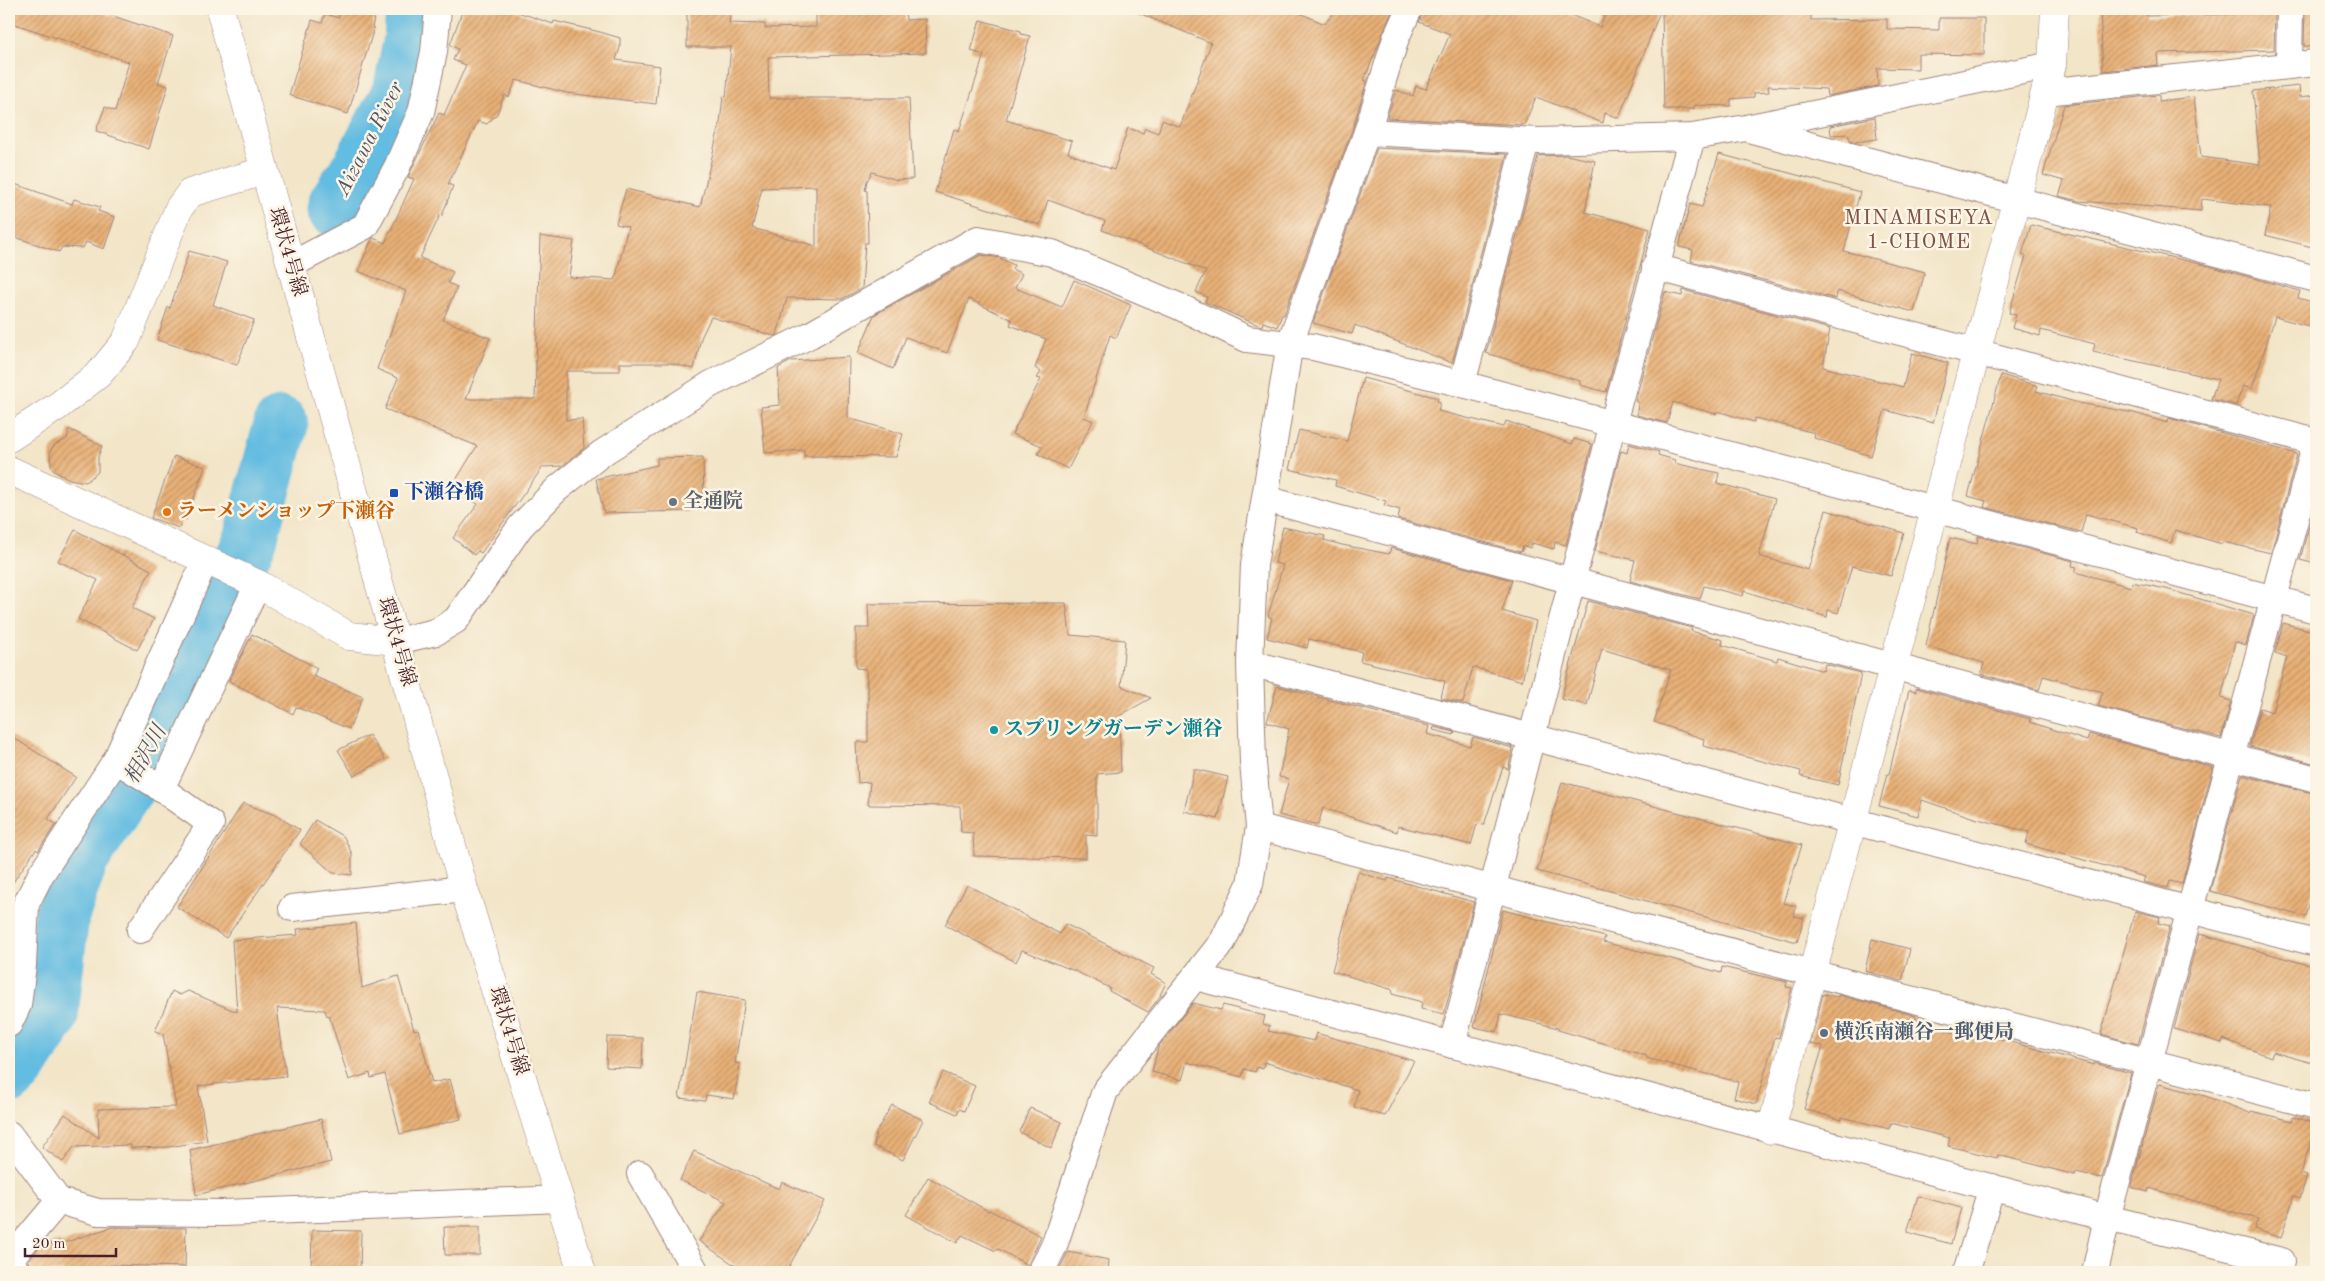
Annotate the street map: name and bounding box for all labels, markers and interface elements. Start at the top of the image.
water label: Aizawa River [332,78,408,200]
street label: 環状4号線 [265,205,311,299]
district label: MINAMISEYA 1-CHOME [1844,208,1994,253]
place label: 下瀬谷橋 [404,480,484,503]
marker: 下瀬谷橋 [388,487,400,499]
place label: 全通院 [683,489,743,512]
marker: 全通院 [667,496,679,508]
place label: ラーメンショップ下瀬谷 [177,499,395,522]
marker: ラーメンショップ下瀬谷 [161,506,173,518]
street label: 環状4号線 [374,595,420,689]
place label: スプリングガーデン瀬谷 [1004,717,1222,740]
water label: 相沢川 [120,720,171,788]
marker: スプリングガーデン瀬谷 [988,724,1000,736]
street label: 環状4号線 [485,984,533,1078]
place label: 横浜南瀬谷一郵便局 [1834,1020,2014,1043]
marker: 横浜南瀬谷一郵便局 [1818,1027,1830,1039]
scale bar [25,1226,116,1258]
text: 20 m [32,1237,66,1252]

